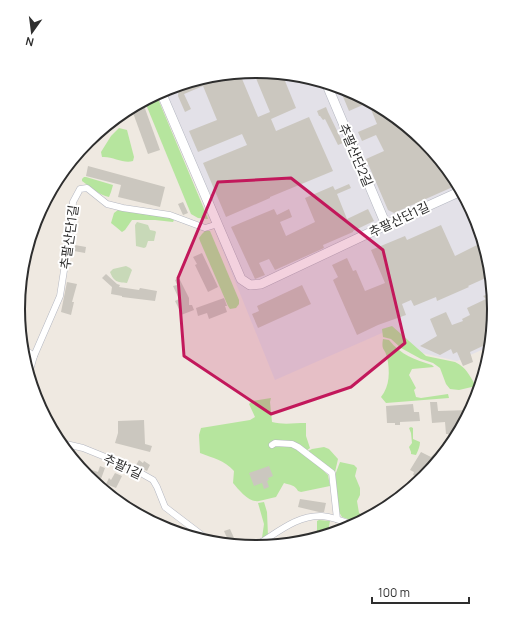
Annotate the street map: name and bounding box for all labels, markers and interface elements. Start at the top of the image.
north arrow [12,12,52,52]
text: N [24,34,35,50]
street label: 추팔산단2길 [335,121,377,189]
street label: 추팔산단1길 [366,197,432,241]
street label: 추팔산단1길 [56,204,82,270]
street label: 추팔1길 [101,449,145,483]
scale bar [372,579,469,605]
text: 100 m [378,584,410,601]

